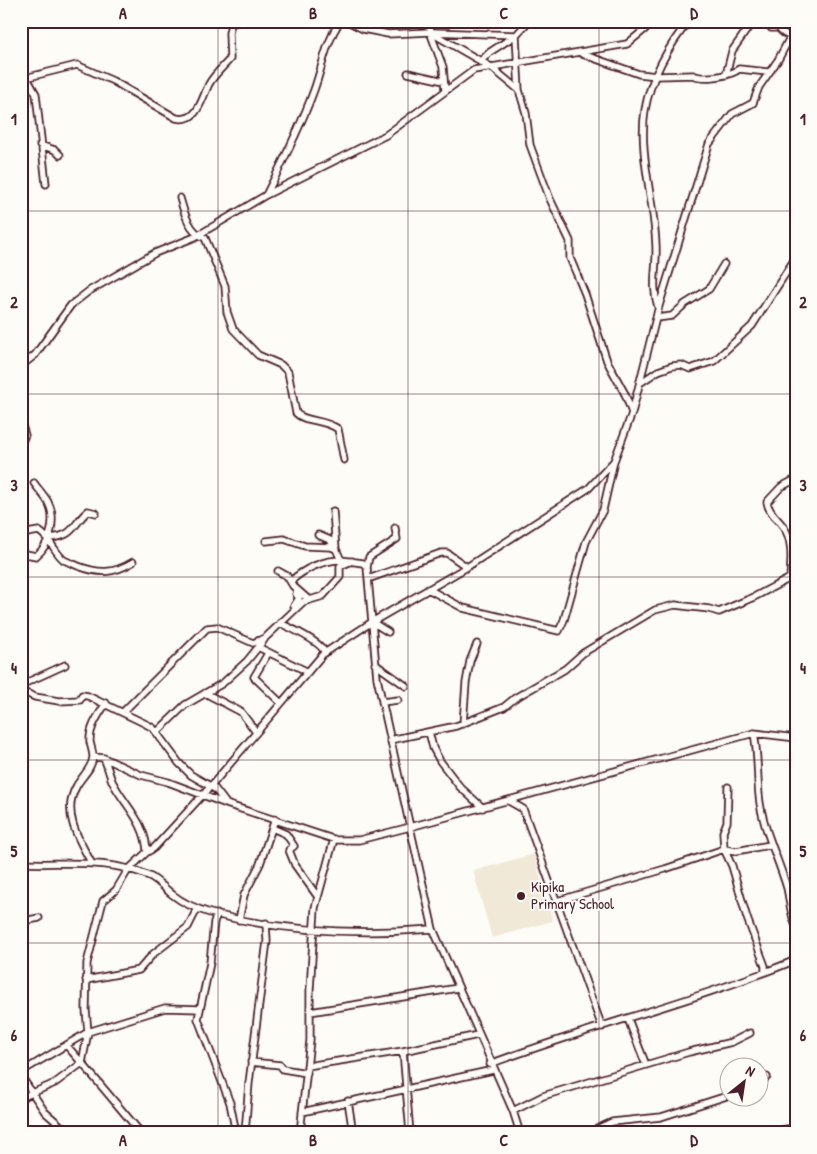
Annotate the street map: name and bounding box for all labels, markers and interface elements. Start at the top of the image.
text: A [119,2,127,24]
text: B [309,2,317,24]
text: C [500,2,509,24]
text: D [690,2,698,24]
text: 1 [11,108,17,130]
text: 1 [800,108,806,130]
text: 2 [10,291,18,313]
text: 2 [799,291,807,313]
text: 3 [10,474,18,496]
text: 3 [799,474,807,496]
text: 4 [11,657,17,679]
text: 4 [800,657,806,679]
text: 5 [11,840,18,862]
text: 5 [800,840,807,862]
place label: Kipika Primary School [531,876,614,914]
marker: Kipika Primary School [515,890,527,902]
text: 6 [11,1024,18,1046]
text: 6 [800,1024,807,1046]
north arrow [720,1056,770,1106]
text: N [743,1060,759,1081]
text: A [119,1129,127,1151]
text: B [309,1129,317,1151]
text: C [500,1129,509,1151]
text: D [690,1129,698,1151]

